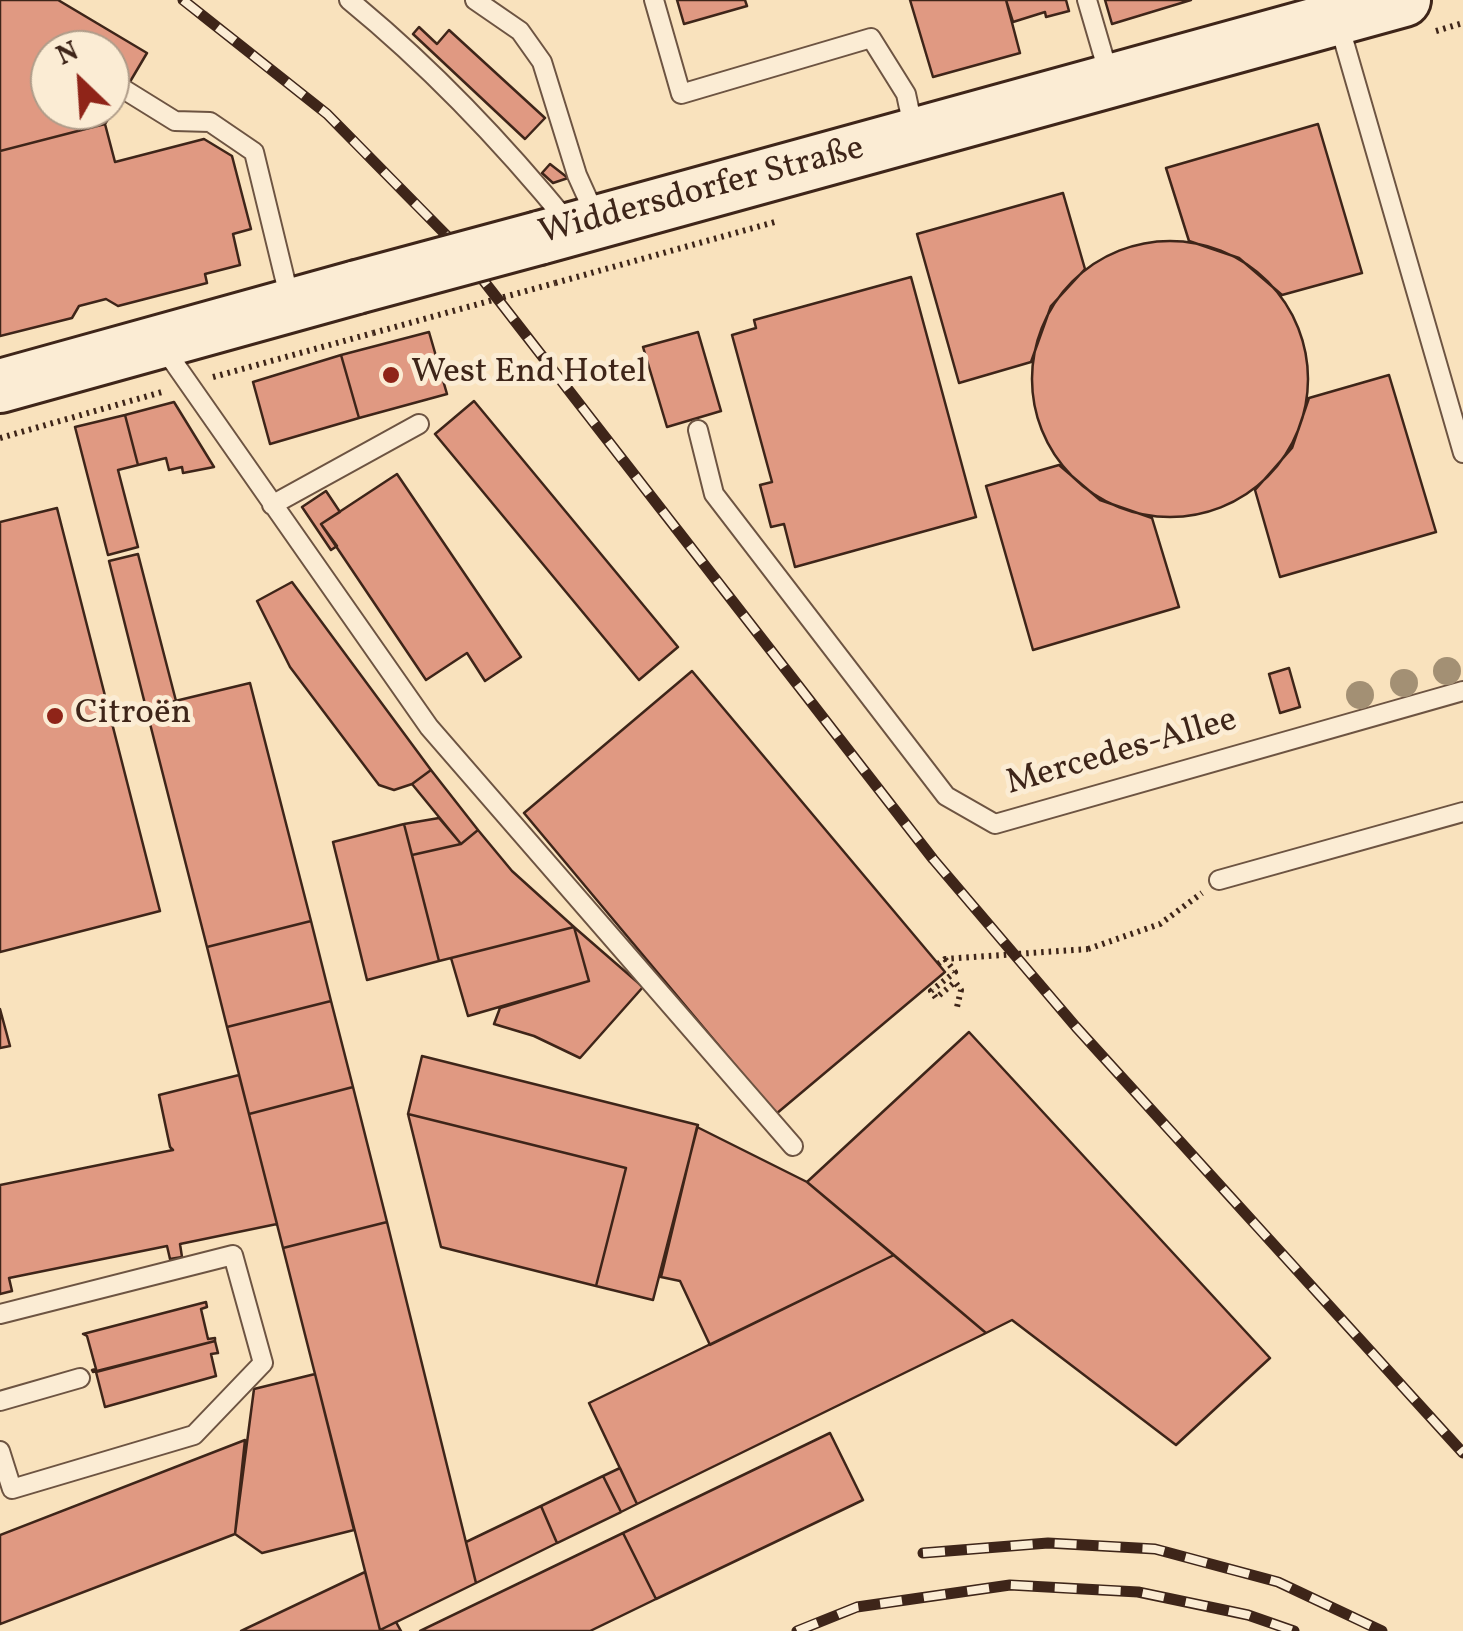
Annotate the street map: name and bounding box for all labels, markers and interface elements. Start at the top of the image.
north arrow [30,30,130,130]
text: N [50,32,85,76]
street label: Widdersdorfer Straße [535,129,869,257]
place label: West End Hotel [411,354,647,396]
marker: West End Hotel [380,364,402,386]
place label: Citroën [75,695,191,737]
street label: Mercedes-Allee [1002,701,1242,807]
marker: Citroën [44,705,66,727]

